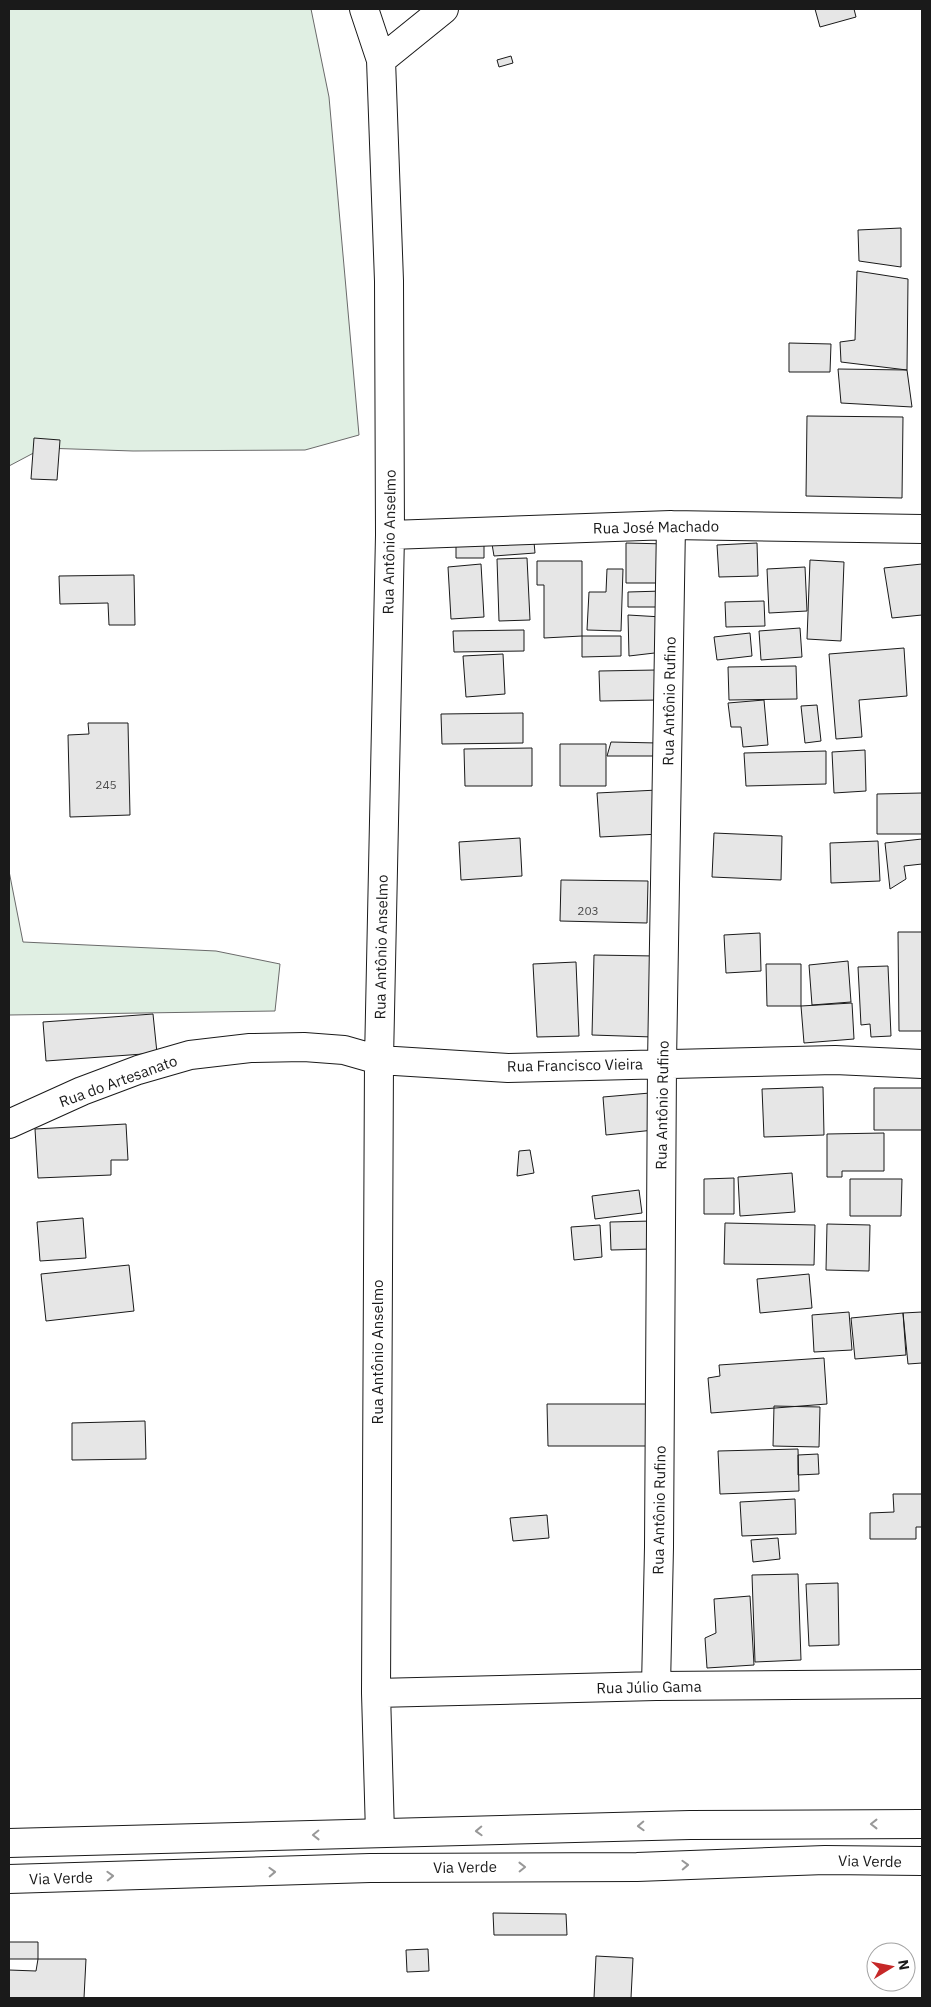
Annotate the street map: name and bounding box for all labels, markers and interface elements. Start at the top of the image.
street label: Rua Antônio Anselmo [378,469,400,615]
street label: Rua José Machado [593,516,719,538]
street label: Rua Antônio Rufino [658,636,680,766]
house number: 245 [95,777,117,792]
street label: Rua Antônio Anselmo [370,874,392,1020]
house number: 203 [577,903,599,918]
street label: Rua Antônio Rufino [651,1040,673,1170]
street label: Rua do Artesanato [56,1051,180,1111]
street label: Rua Francisco Vieira [507,1054,643,1076]
street label: Rua Antônio Anselmo [368,1280,387,1424]
street label: Rua Antônio Rufino [648,1445,670,1575]
street label: Rua Júlio Gama [596,1677,702,1697]
one-way arrow [869,1819,877,1829]
one-way arrow [637,1821,645,1832]
one-way arrow [474,1825,482,1836]
one-way arrow [312,1830,320,1840]
street label: Via Verde [838,1851,902,1871]
street label: Via Verde [433,1857,497,1877]
one-way arrow [682,1860,689,1870]
one-way arrow [519,1862,527,1872]
one-way arrow [269,1866,277,1877]
street label: Via Verde [29,1867,93,1889]
one-way arrow [106,1871,114,1882]
north arrow [866,1942,916,1992]
text: N [894,1958,914,1971]

